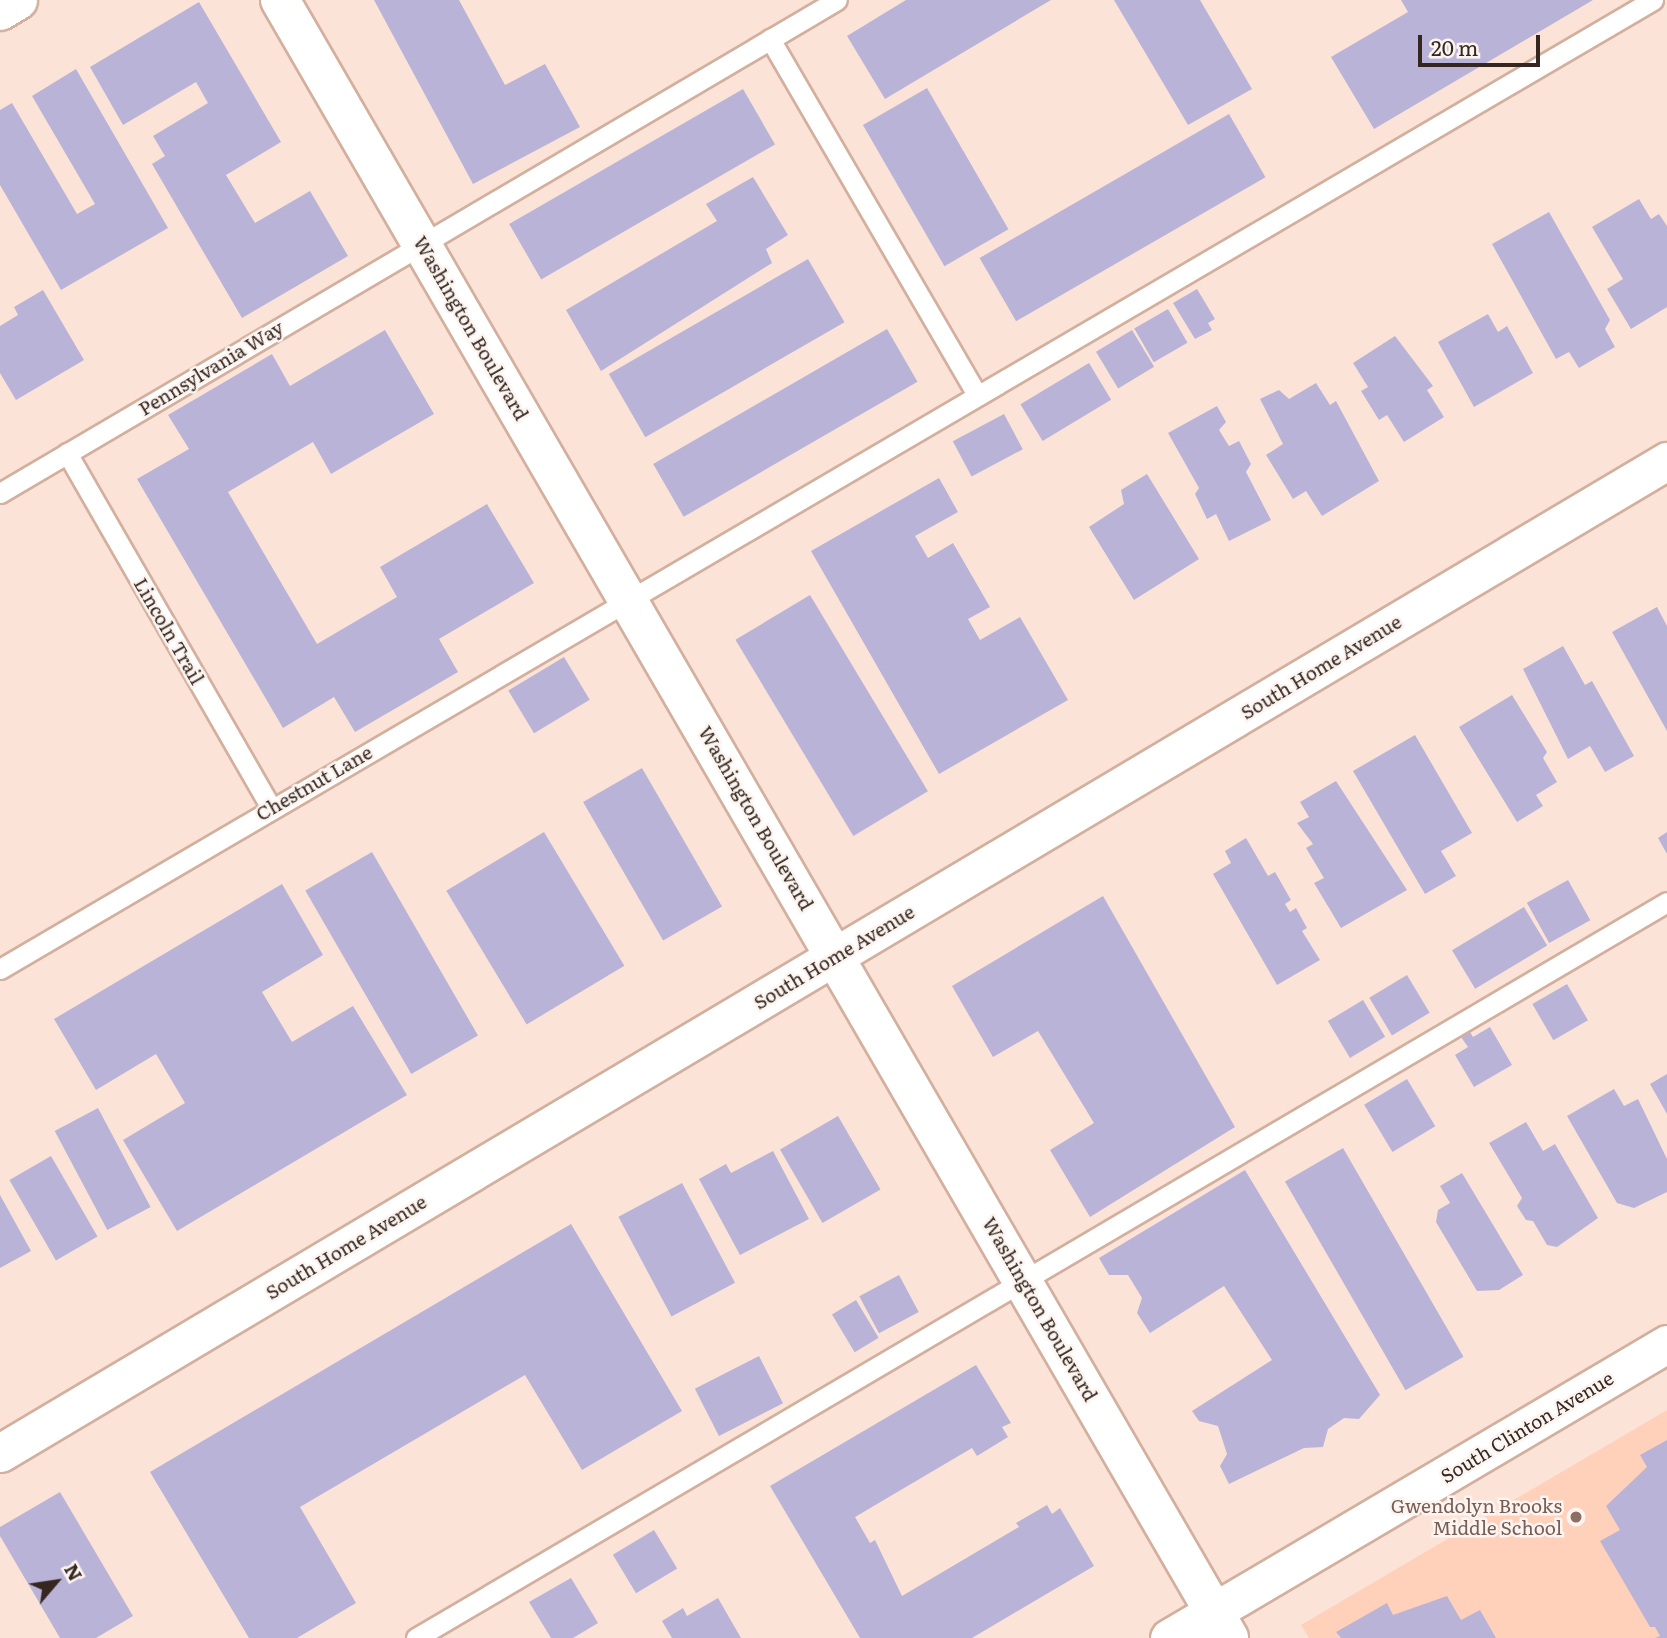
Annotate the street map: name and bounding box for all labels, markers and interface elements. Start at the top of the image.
scale bar [1422,21,1544,65]
text: 20 m [1431,31,1478,62]
street label: Washington Boulevard [409,232,533,424]
street label: Pennsylvania Way [134,316,288,420]
street label: Lincoln Trail [129,574,209,688]
street label: South Home Avenue [1237,610,1405,724]
street label: Washington Boulevard [694,722,818,914]
street label: Chestnut Lane [252,741,376,825]
street label: South Home Avenue [750,900,918,1014]
street label: South Home Avenue [262,1190,430,1304]
street label: Washington Boulevard [978,1213,1102,1405]
street label: South Clinton Avenue [1437,1366,1617,1488]
place label: Gwendolyn Brooks Middle School [1391,1495,1562,1539]
marker: Gwendolyn Brooks Middle School [1568,1509,1584,1525]
north arrow [21,1547,91,1617]
text: N [58,1558,90,1586]

